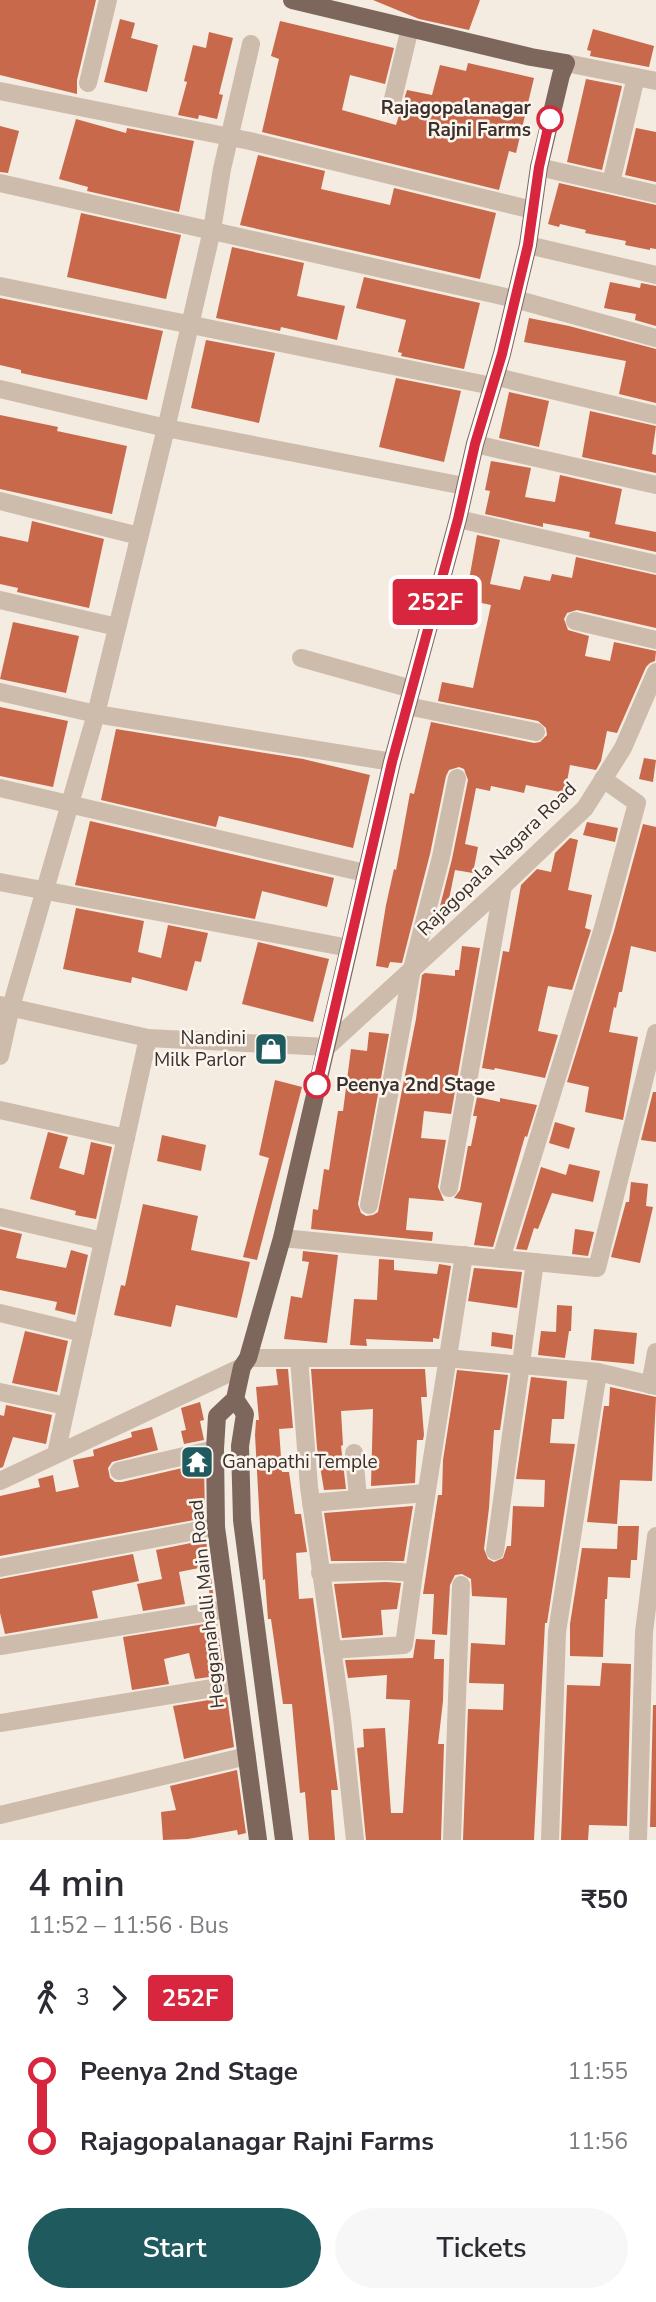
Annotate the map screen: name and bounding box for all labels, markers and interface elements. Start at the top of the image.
place label: Rajagopalanagar Rajni Farms [381,95,532,143]
marker: Rajagopalanagar Rajni Farms [537,106,563,132]
line badge: 252F [386,579,484,625]
text: 252F [407,586,463,618]
street label: Rajagopala Nagara Road [412,776,582,942]
place label: Nandini Milk Parlor [154,1025,246,1073]
shop icon: Nandini Milk Parlor [252,1030,290,1068]
marker: Peenya 2nd Stage [304,1072,330,1098]
place label: Peenya 2nd Stage [336,1072,495,1098]
temple icon: Ganapathi Temple [178,1443,216,1481]
place label: Ganapathi Temple [222,1449,378,1475]
street label: Hegganahalli Main Road [183,1498,231,1710]
text: 4 min [28,1858,125,1909]
text: ₹50 [581,1882,628,1917]
text: 11:52 – 11:56 · Bus [28,1910,229,1941]
icon: walk [28,1979,66,2017]
icon: forward [100,1979,138,2017]
text: 3 [76,1982,90,2013]
text: 252F [162,1982,219,2014]
text: Peenya 2nd Stage [80,2054,298,2089]
text: 11:55 [568,2056,628,2087]
text: Rajagopalanagar Rajni Farms [80,2124,434,2159]
text: 11:56 [568,2126,628,2157]
button: Start [28,2208,321,2288]
button: Tickets [335,2208,628,2288]

